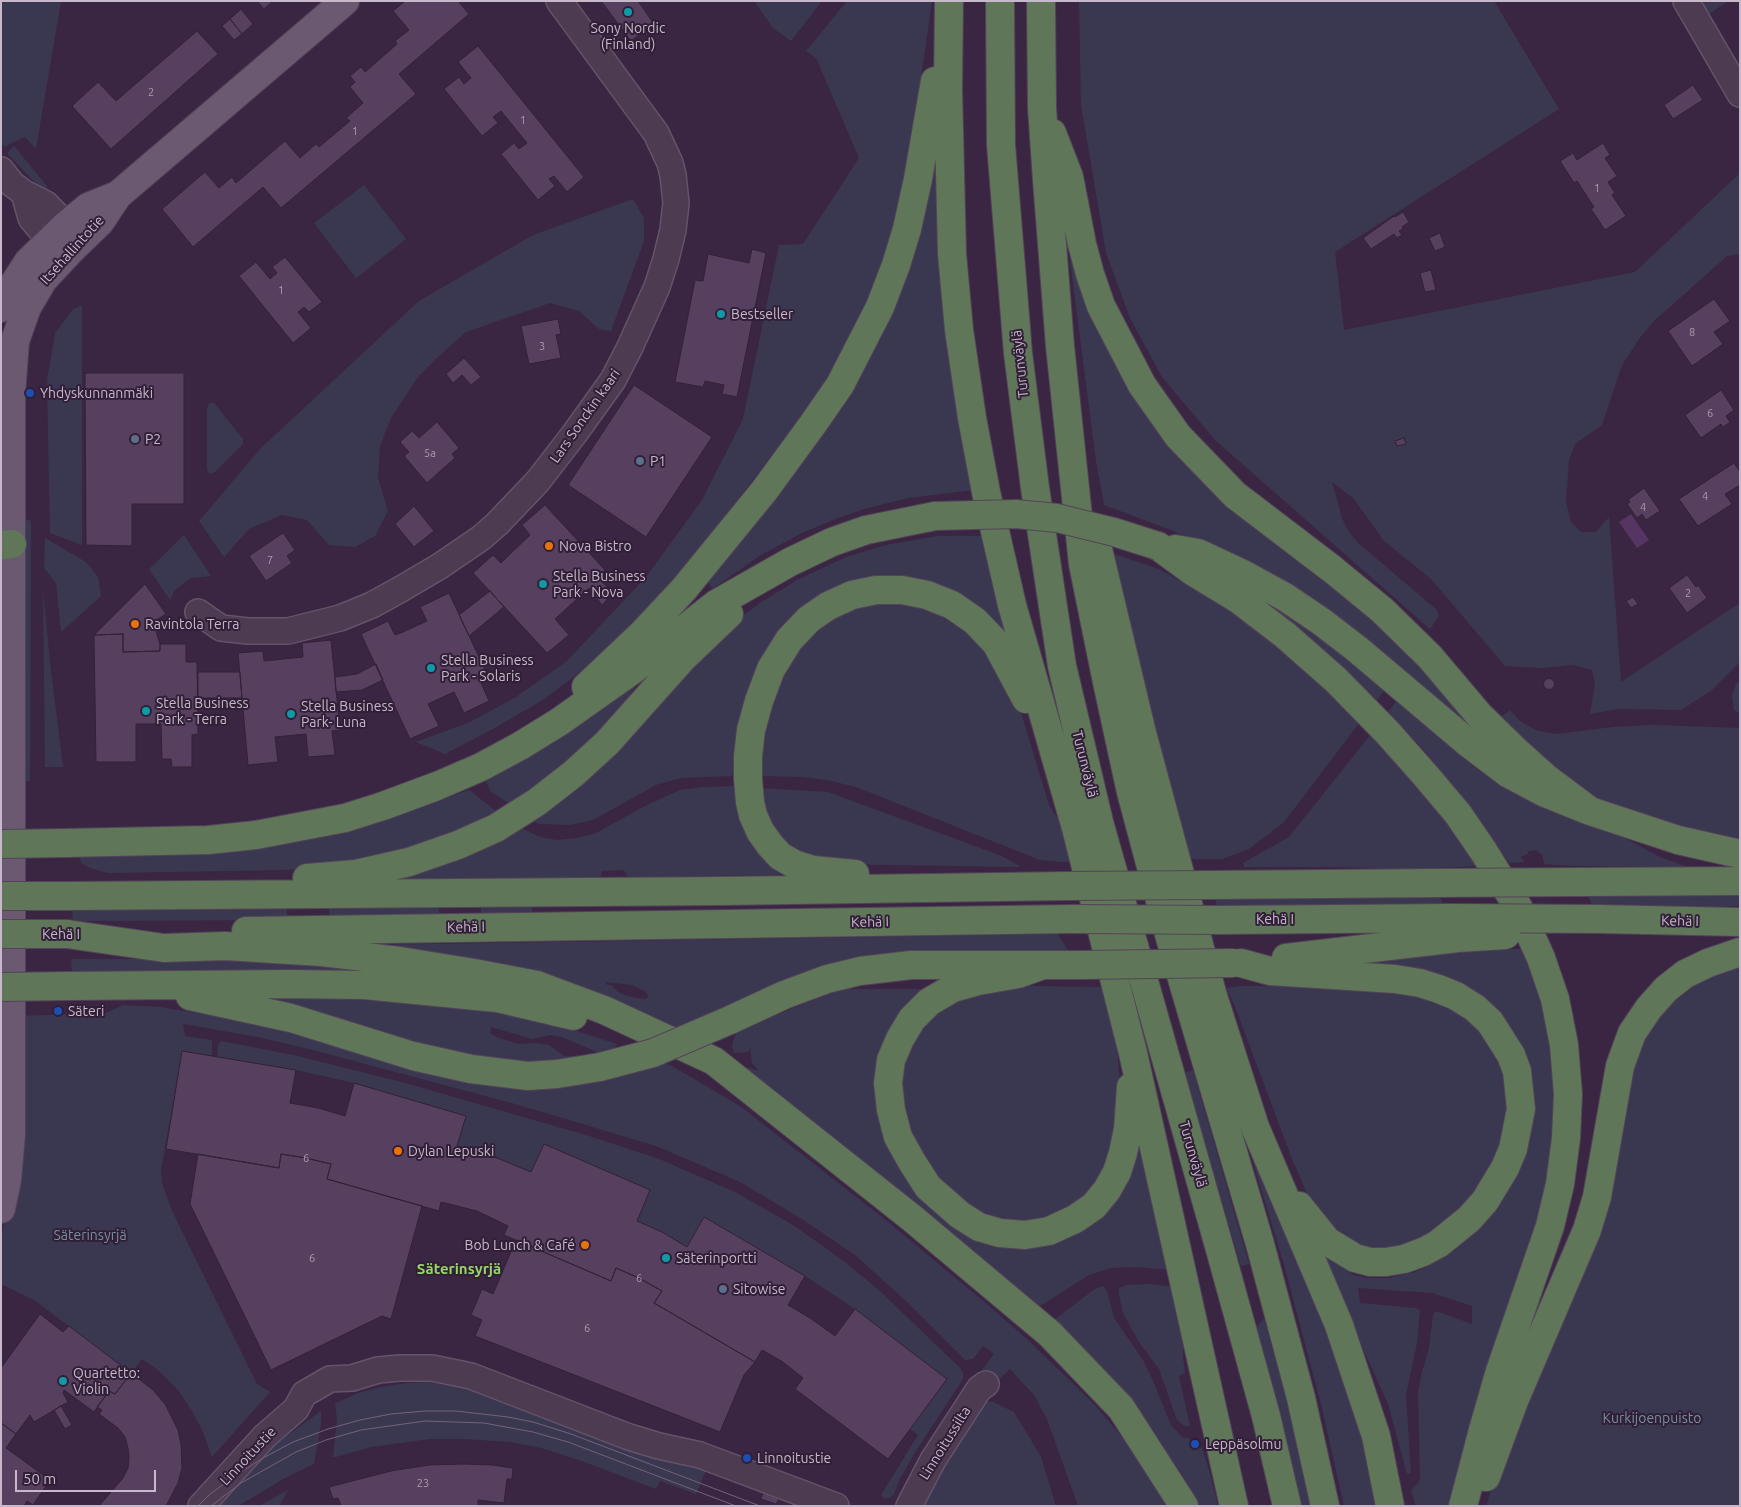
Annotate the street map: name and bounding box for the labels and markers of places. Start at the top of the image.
marker: Sony Nordic (Finland) [622,6,634,18]
place label: Sony Nordic (Finland) [591,20,665,52]
place label: Bestseller [731,306,793,322]
marker: Bestseller [715,308,727,320]
place label: Yhdyskunnanmäki [40,385,153,401]
marker: Yhdyskunnanmäki [24,387,36,399]
place label: P2 [145,431,161,447]
marker: P2 [129,433,141,445]
place label: P1 [650,453,666,469]
marker: P1 [634,455,646,467]
place label: Nova Bistro [559,538,632,554]
marker: Nova Bistro [543,540,555,552]
place label: Stella Business Park - Nova [553,568,646,600]
marker: Stella Business Park - Nova [537,578,549,590]
place label: Ravintola Terra [145,616,239,632]
marker: Ravintola Terra [129,618,141,630]
place label: Stella Business Park - Solaris [441,652,534,684]
marker: Stella Business Park - Solaris [425,662,437,674]
place label: Stella Business Park - Terra [156,695,249,728]
place label: Stella Business Park- Luna [301,698,394,730]
marker: Stella Business Park - Terra [140,705,152,717]
marker: Stella Business Park- Luna [285,708,297,720]
place label: Säteri [68,1003,104,1019]
marker: Säteri [52,1005,64,1017]
place label: Dylan Lepuski [408,1143,494,1159]
marker: Dylan Lepuski [392,1145,404,1157]
place label: Bob Lunch & Café [464,1237,575,1253]
marker: Bob Lunch & Café [579,1239,591,1251]
place label: Säterinportti [676,1250,757,1266]
marker: Säterinportti [660,1252,672,1264]
place label: Sitowise [733,1281,785,1297]
marker: Sitowise [717,1283,729,1295]
place label: Quartetto: Violin [73,1365,140,1398]
marker: Quartetto: Violin [57,1375,69,1387]
place label: Leppäsolmu [1205,1436,1281,1452]
marker: Leppäsolmu [1189,1438,1201,1450]
place label: Linnoitustie [757,1450,831,1466]
marker: Linnoitustie [741,1452,753,1464]

